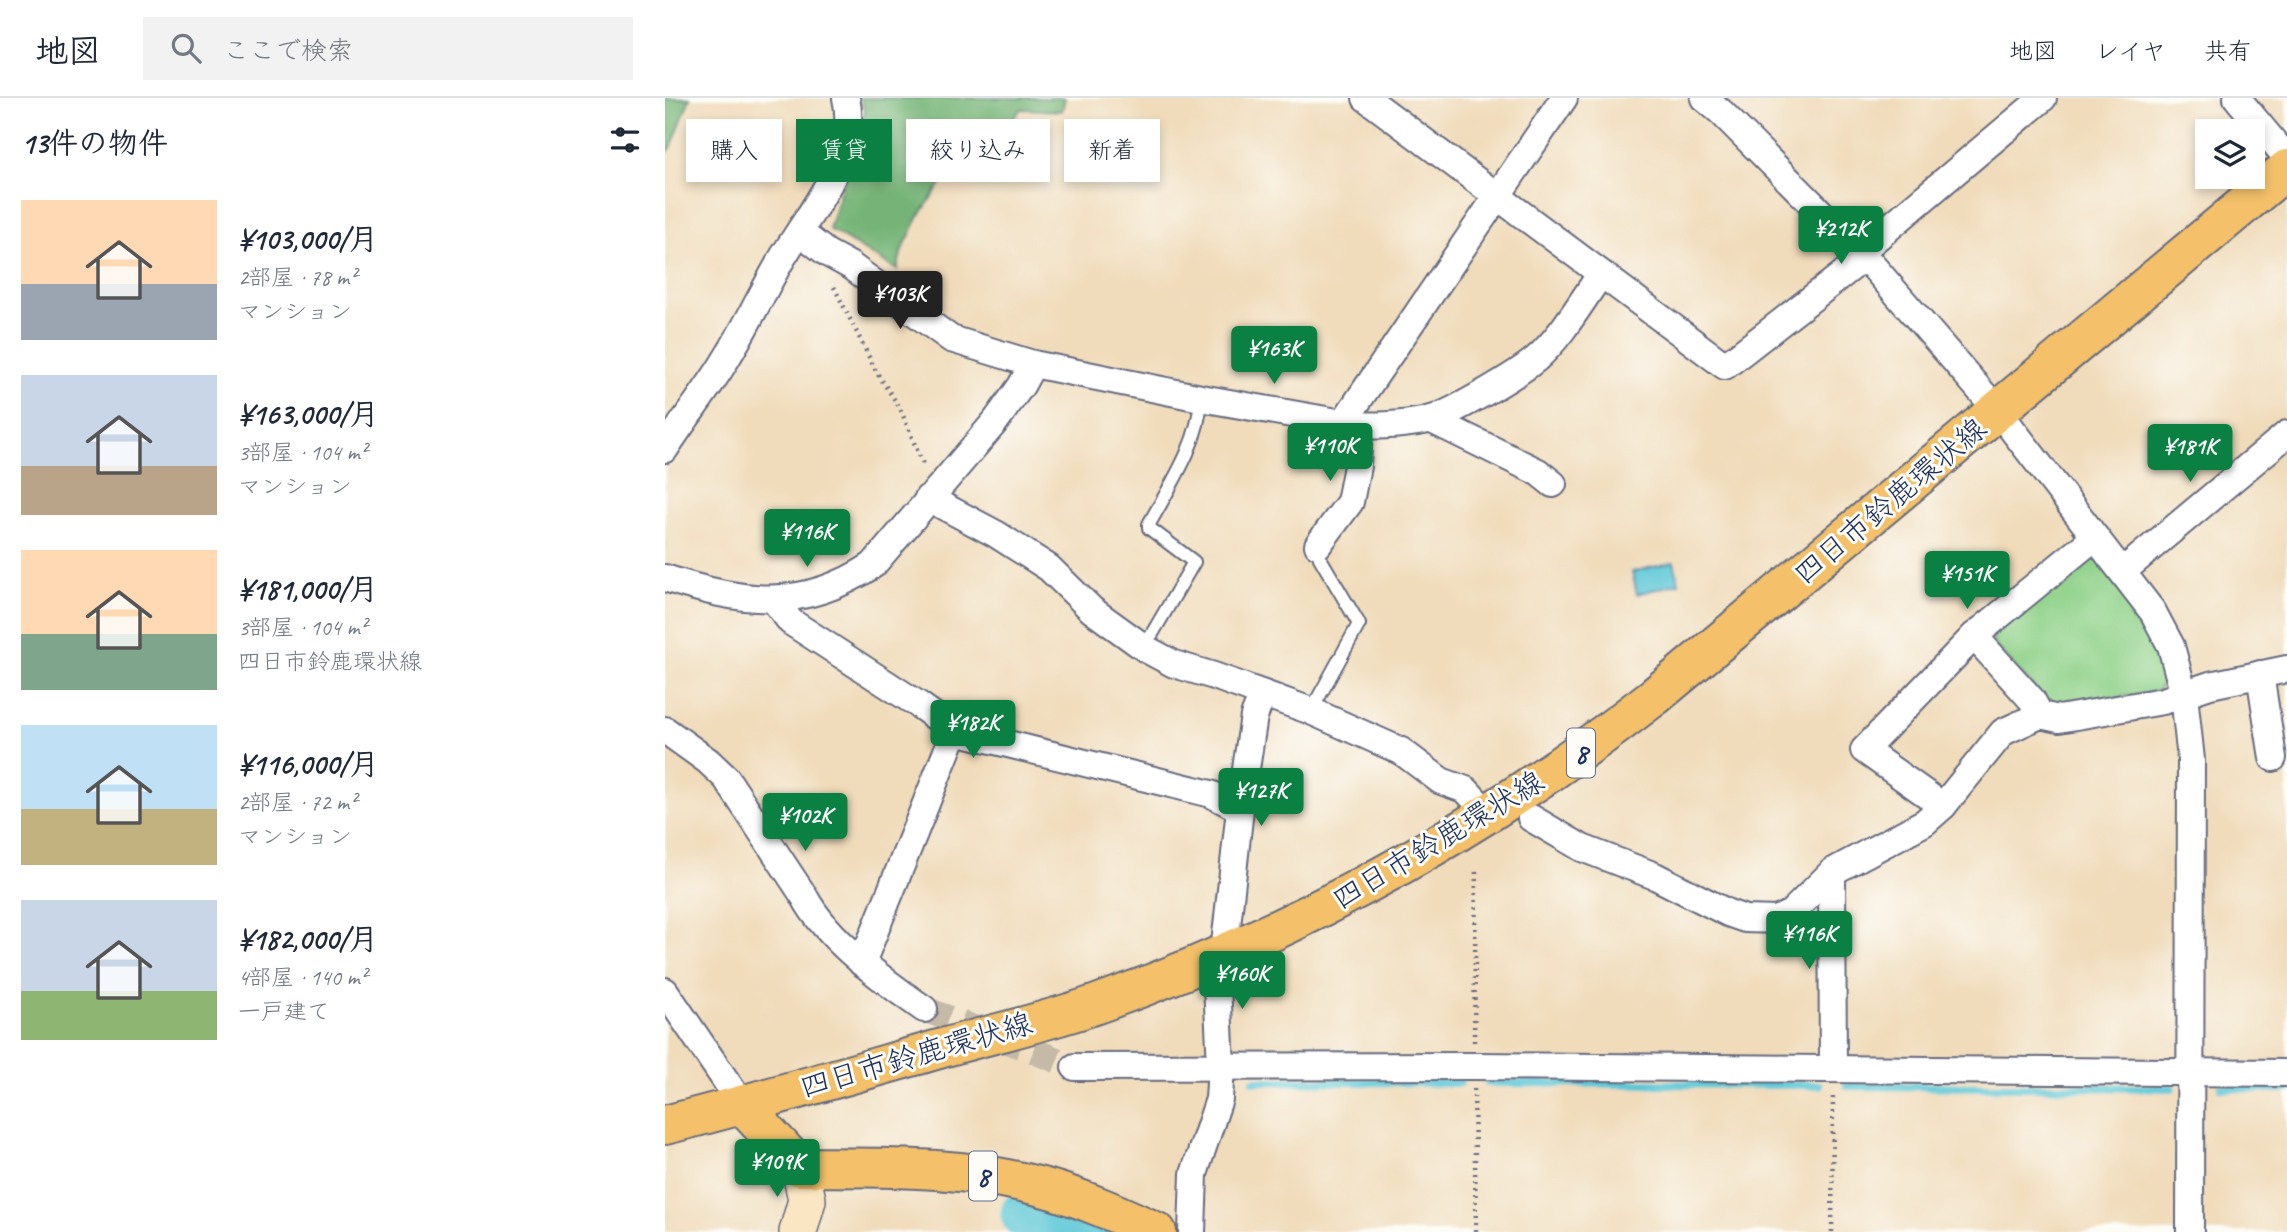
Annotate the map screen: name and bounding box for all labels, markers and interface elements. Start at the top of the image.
search box [143,17,633,80]
icon: search [167,29,205,67]
text: 地図 [35,30,101,72]
text: ここで検索 [223,34,353,67]
text: 地図 [2009,36,2057,66]
text: レイヤ [2095,36,2166,66]
text: 共有 [2204,36,2252,66]
chip: 購入 [686,119,782,182]
chip: 賃貸 [796,119,892,182]
chip: 絞り込み [906,119,1050,182]
chip: 新着 [1064,119,1160,182]
map controls [2195,119,2265,189]
button: layers [2195,119,2265,189]
icon: filters [606,121,644,159]
text: 13件の物件 [21,124,168,162]
pin: ¥212K [1792,206,1890,266]
text: ¥212K [1814,214,1868,243]
text: ¥103,000/月 [238,220,378,258]
icon: home [77,228,161,312]
text: 2部屋 · 78 m² [238,263,356,292]
pin: ¥103K [851,272,949,331]
text: ¥103K [873,279,927,308]
text: マンション [238,297,352,326]
pin: ¥163K [1225,327,1323,386]
text: ¥163K [1247,334,1301,363]
text: ¥163,000/月 [238,395,379,433]
icon: home [77,403,161,487]
street label: 四日市鈴鹿環状線 [1786,409,1994,593]
pin: ¥110K [1281,424,1379,483]
pin: ¥181K [2141,424,2239,484]
text: ¥110K [1303,431,1357,460]
text: ¥181K [2163,432,2217,461]
text: 3部屋 · 104 m² [238,438,367,467]
text: マンション [238,472,352,501]
pin: ¥116K [758,510,856,569]
text: ¥116K [780,517,834,546]
pin: ¥151K [1918,552,2016,611]
text: ¥151K [1941,559,1993,588]
text: ¥181,000/月 [238,570,378,608]
icon: home [77,578,161,662]
text: 3部屋 · 104 m² [238,613,367,642]
text: 四日市鈴鹿環状線 [238,647,422,676]
pin: ¥182K [924,700,1022,760]
text: ¥182K [946,708,1000,737]
road number: 8 [1567,728,1595,778]
text: ¥116,000/月 [238,745,379,783]
icon: home [77,753,161,837]
street label: 四日市鈴鹿環状線 [1325,762,1551,918]
pin: ¥127K [1212,768,1310,828]
text: ¥127K [1235,776,1288,805]
text: 2部屋 · 72 m² [238,788,356,817]
pin: ¥102K [756,794,854,853]
text: ¥102K [778,801,832,830]
text: マンション [238,822,352,851]
pin: ¥116K [1760,912,1858,971]
text: ¥116K [1782,919,1836,948]
text: ¥182,000/月 [238,920,378,958]
icon: home [77,928,161,1012]
pin: ¥160K [1193,951,1291,1011]
text: ¥160K [1215,959,1269,988]
text: 4部屋 · 140 m² [238,963,367,992]
text: 一戸建て [238,997,330,1026]
street label: 四日市鈴鹿環状線 [795,1004,1037,1106]
pin: ¥109K [728,1140,826,1199]
text: ¥109K [751,1147,803,1176]
road number: 8 [969,1152,997,1200]

